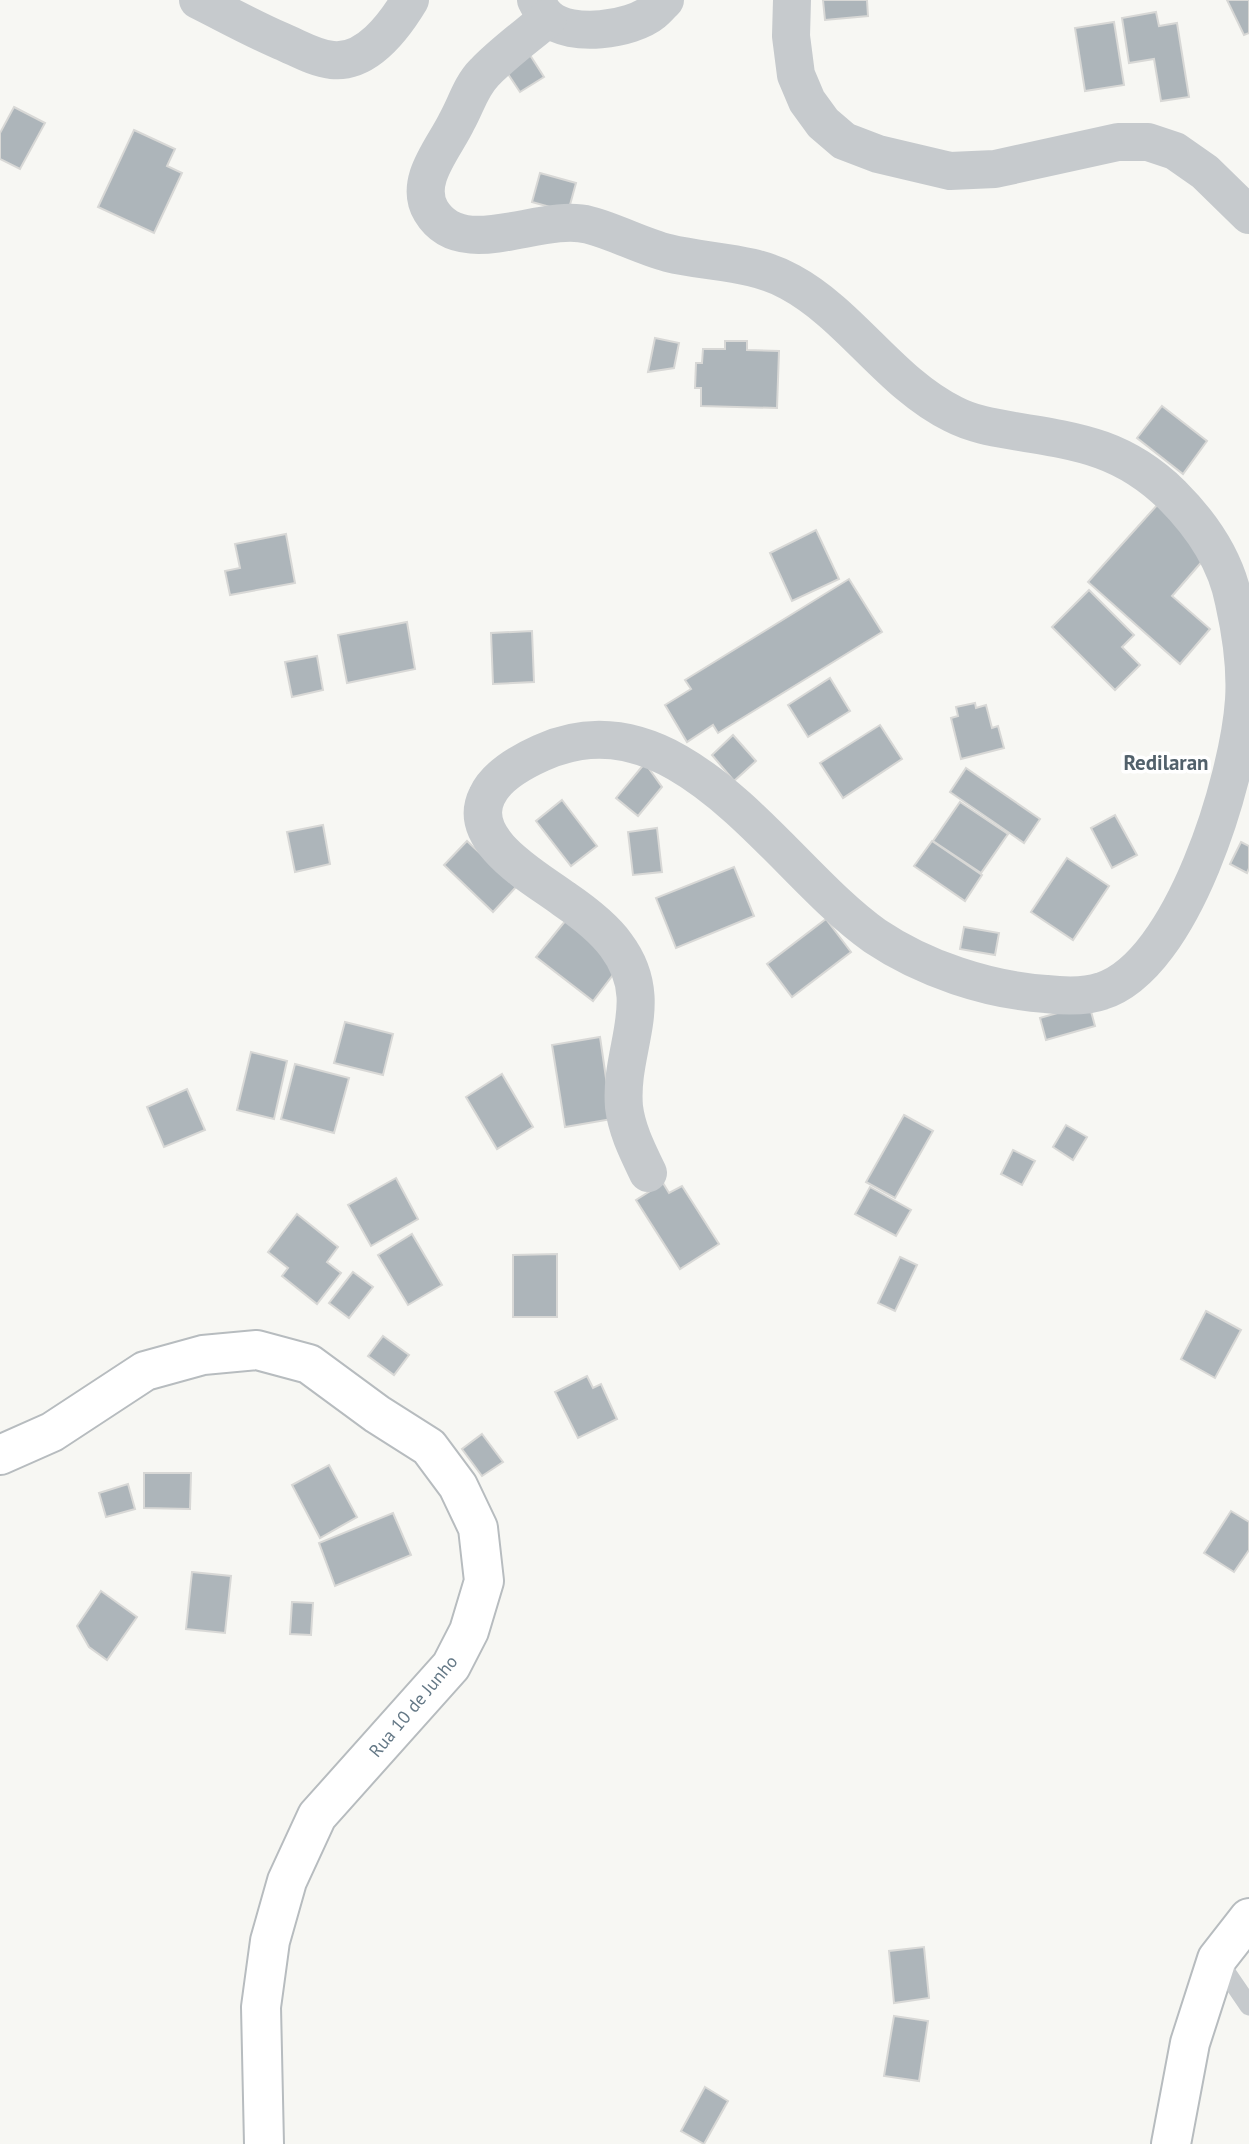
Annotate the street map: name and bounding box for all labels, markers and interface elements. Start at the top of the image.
district label: Redilaran [1123,749,1209,776]
street label: Rua 10 de Junho [364,1650,462,1762]

